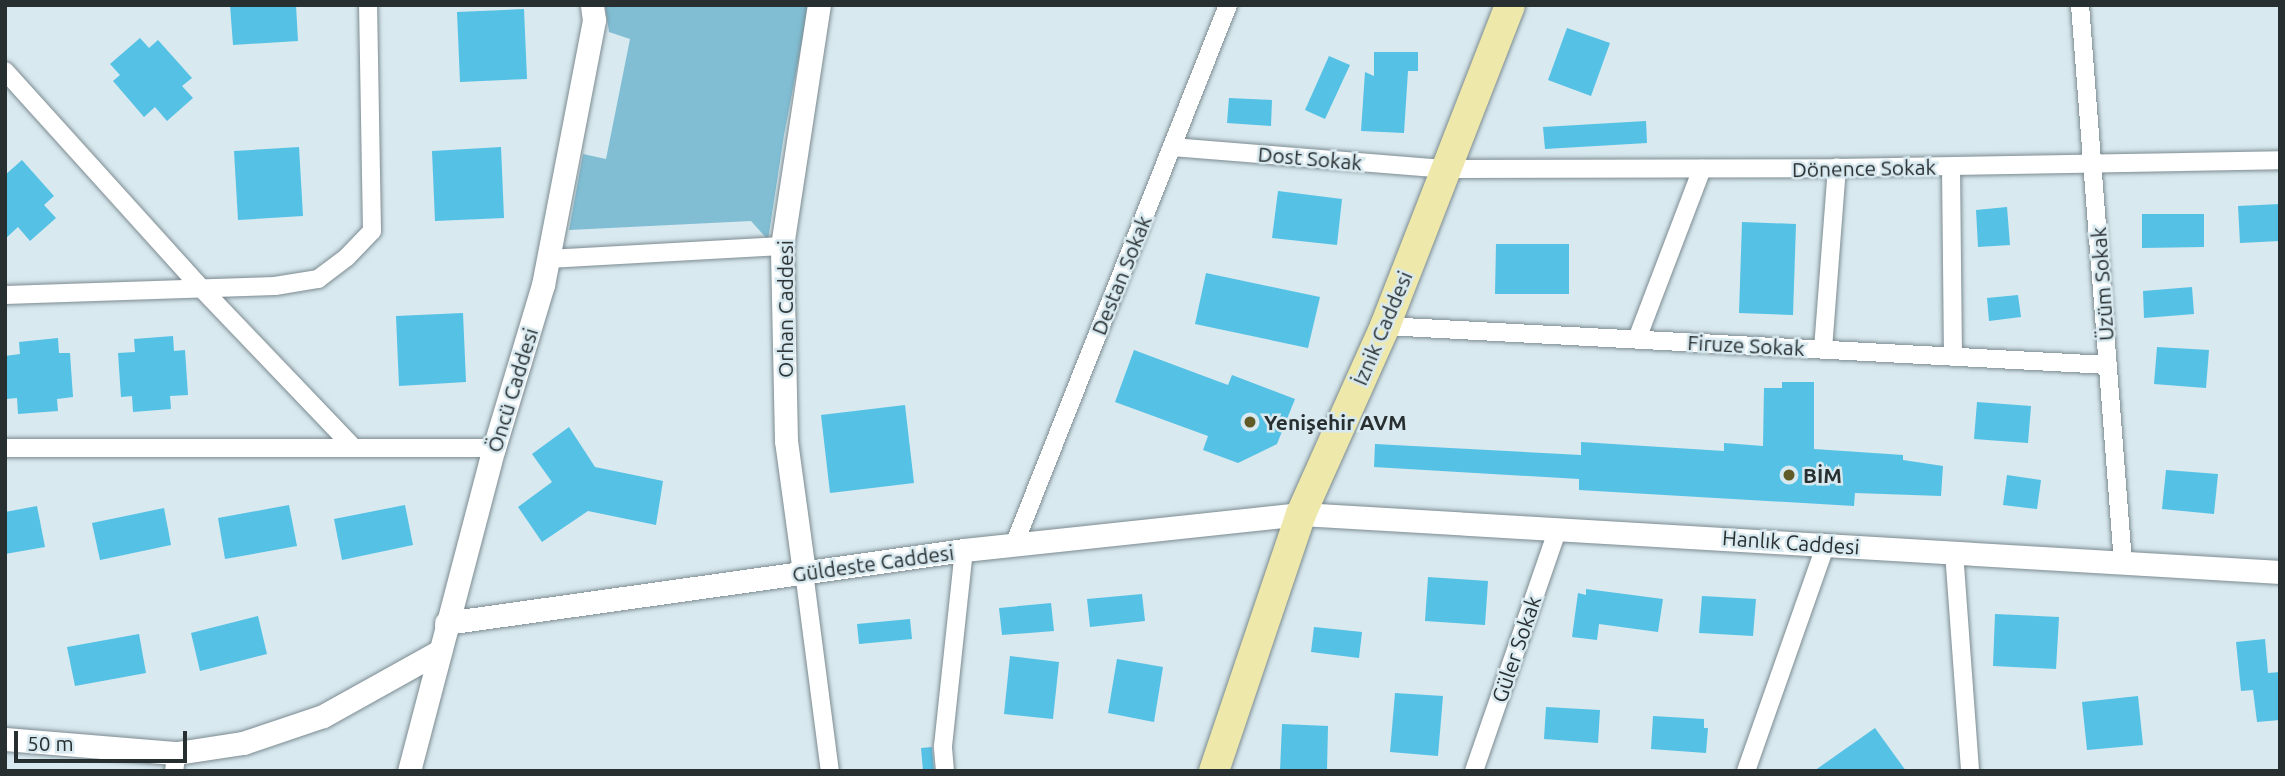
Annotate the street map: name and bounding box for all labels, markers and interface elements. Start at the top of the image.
street label: Dost Sokak [1257,141,1363,175]
street label: Dönence Sokak [1792,154,1936,182]
street label: Destan Sokak [1086,212,1156,338]
street label: Üzüm Sokak [2085,226,2119,342]
street label: Orhan Caddesi [772,240,798,378]
street label: İznik Caddesi [1347,267,1417,389]
street label: Öncü Caddesi [481,325,543,455]
street label: Firuze Sokak [1687,329,1805,361]
place label: Yenişehir AVM [1264,409,1407,435]
marker: Yenişehir AVM [1242,414,1258,430]
place label: BİM [1803,462,1842,488]
marker: BİM [1781,467,1797,483]
street label: Hanlık Caddesi [1722,525,1860,559]
street label: Güldeste Caddesi [790,539,956,587]
street label: Güler Sokak [1486,592,1546,706]
scale bar [18,716,191,760]
text: 50 m [27,731,74,755]

